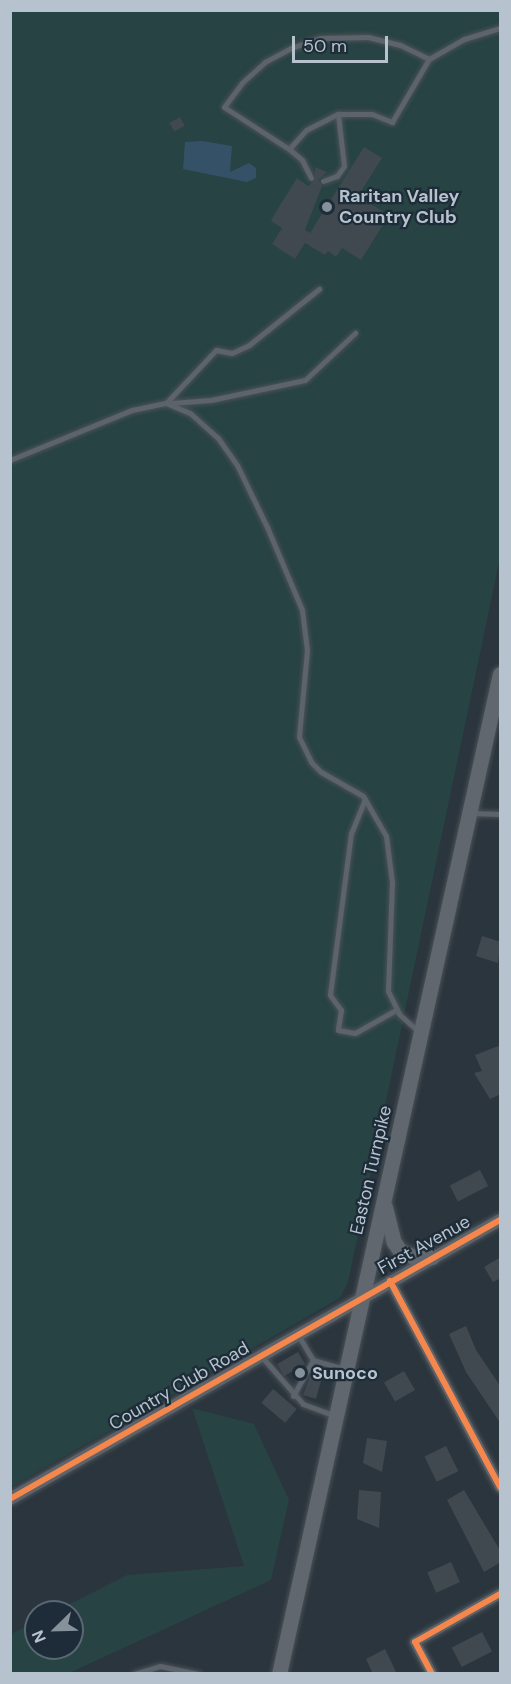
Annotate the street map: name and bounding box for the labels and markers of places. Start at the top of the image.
place label: Raritan Valley Country Club [339,186,459,228]
marker: Raritan Valley Country Club [320,200,334,214]
place label: Sunoco [312,1362,378,1384]
marker: Sunoco [293,1366,307,1380]

